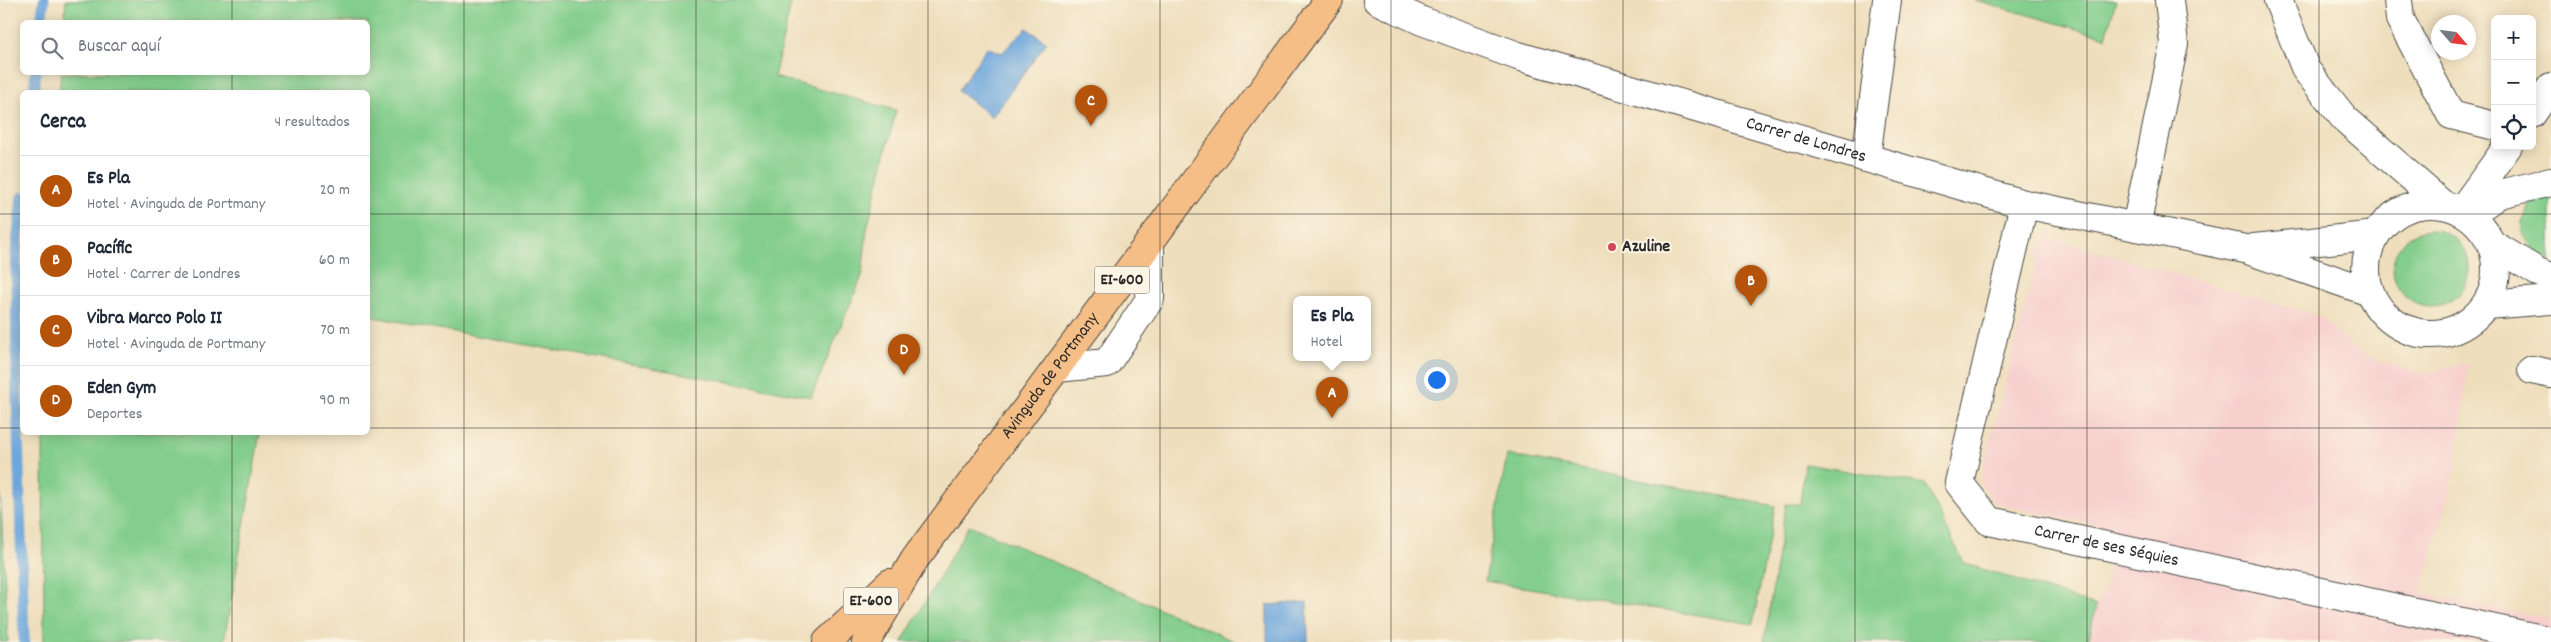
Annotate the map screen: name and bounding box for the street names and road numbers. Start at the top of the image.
street label: Carrer de Londres [1743,111,1869,170]
road number: EI-600 [1094,266,1150,294]
street label: Avinguda de Portmany [995,307,1106,445]
street label: Carrer de ses Séquies [2032,518,2181,574]
road number: EI-600 [844,588,898,614]

